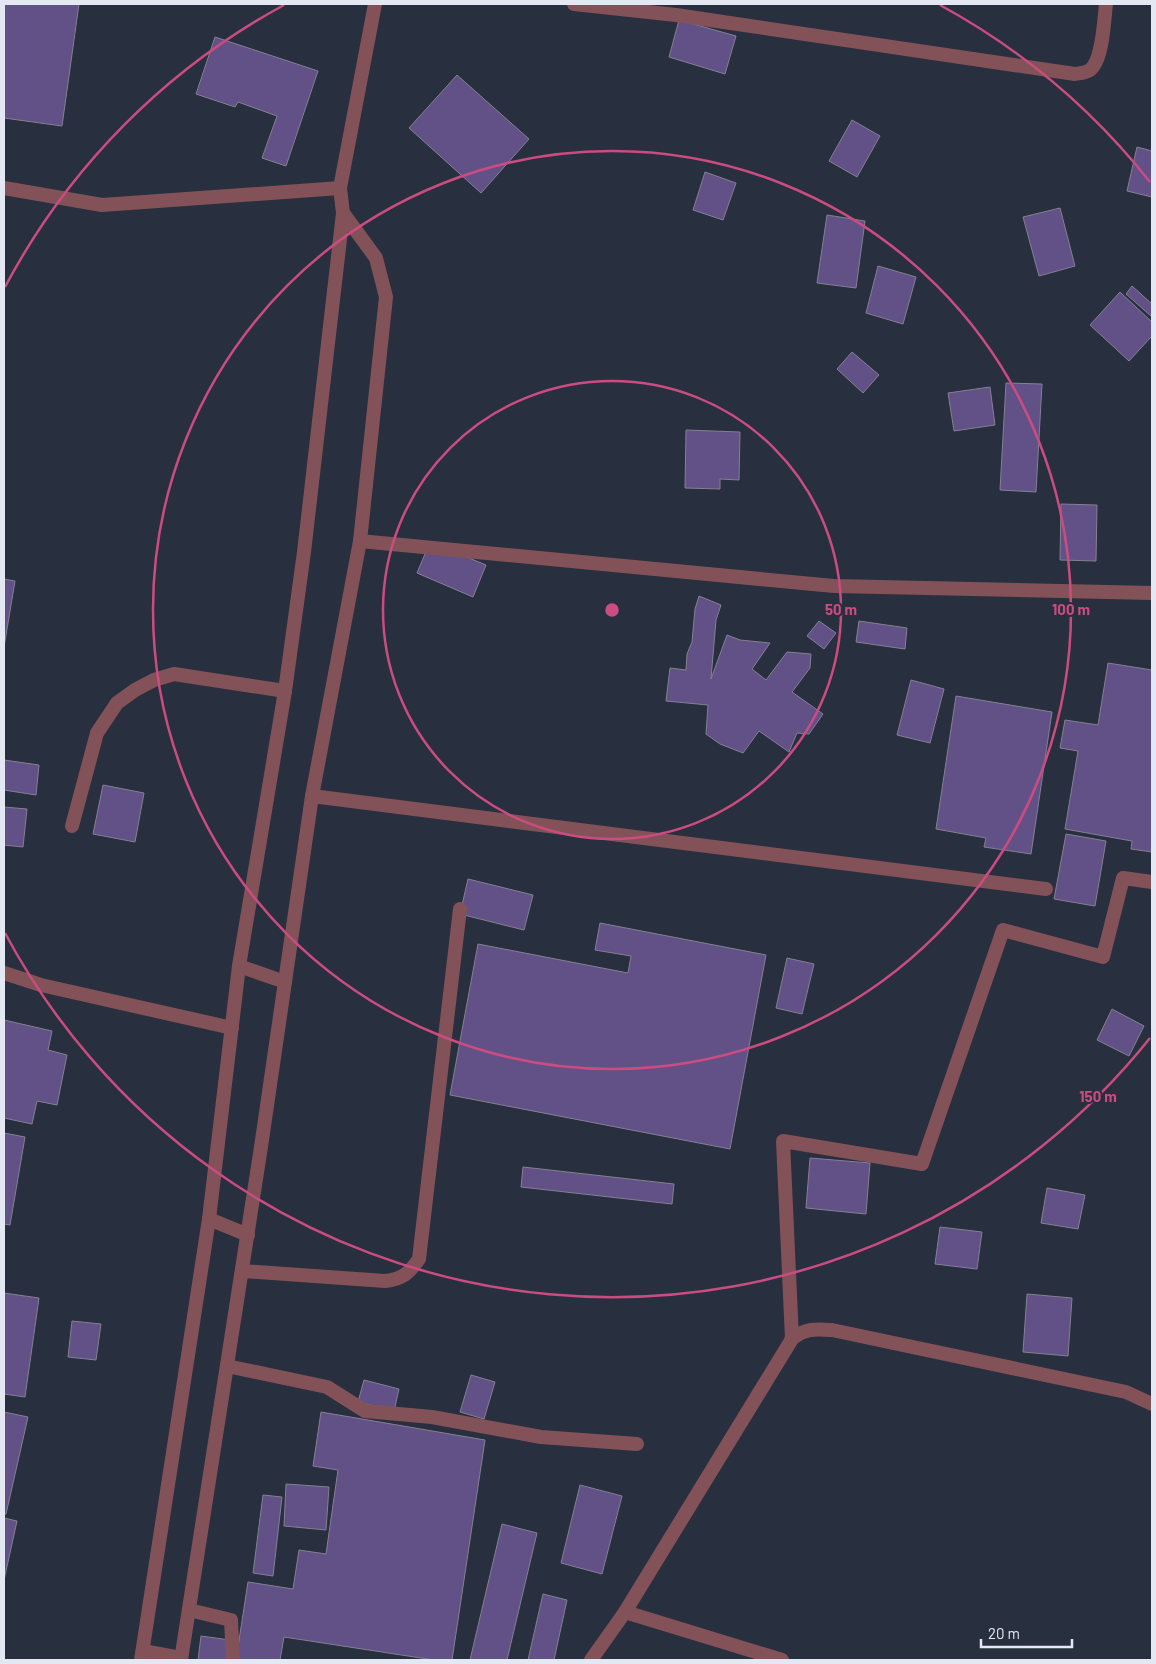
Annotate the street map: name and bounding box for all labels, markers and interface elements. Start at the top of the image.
text: 50 m [825,600,857,618]
text: 100 m [1052,600,1090,618]
centre of rings [603,601,621,619]
text: 150 m [1079,1087,1117,1105]
scale bar [981,1616,1072,1648]
text: 20 m [988,1624,1020,1642]

